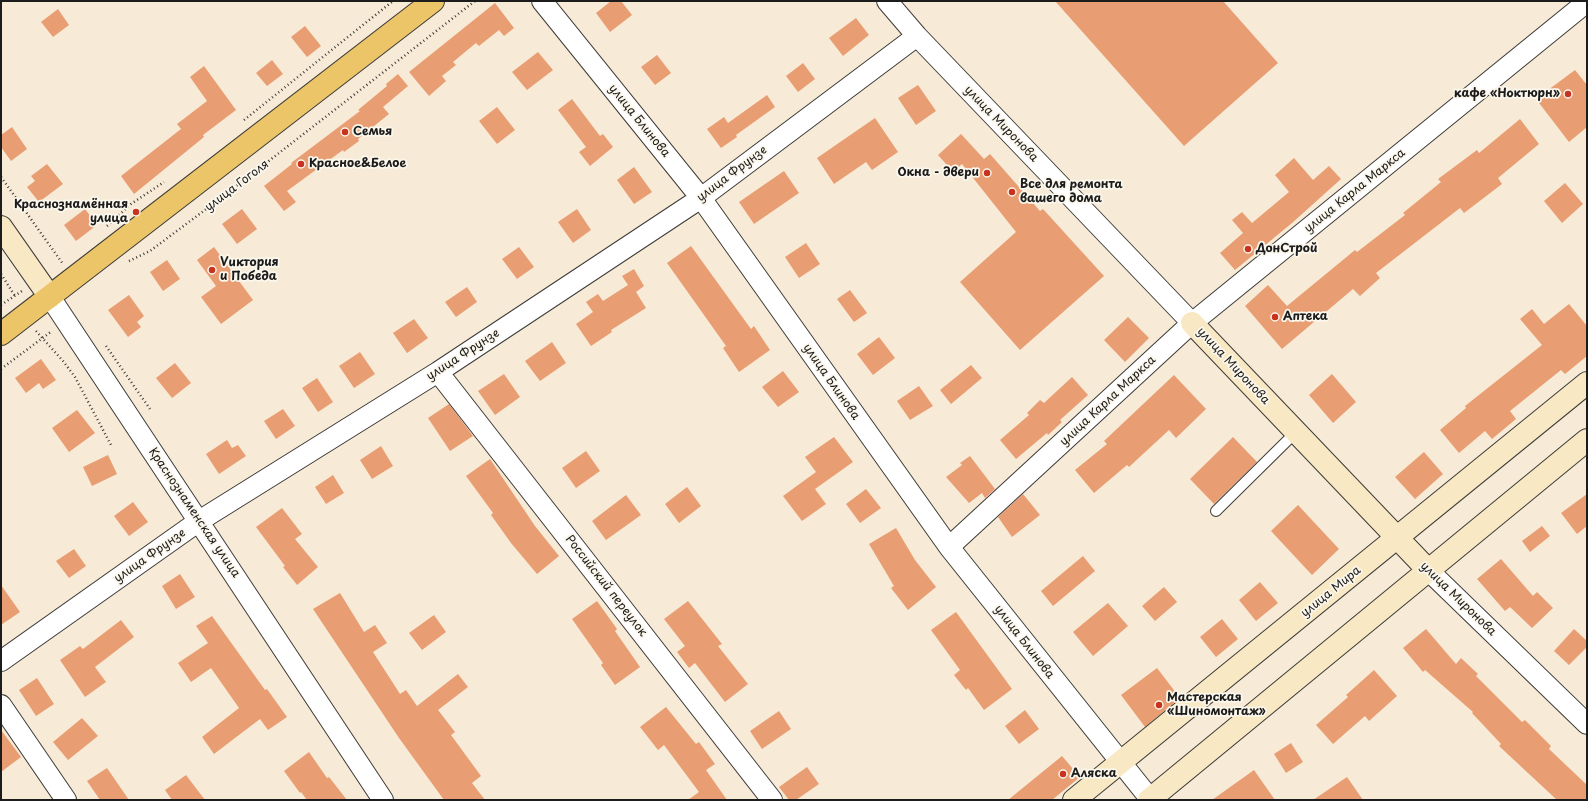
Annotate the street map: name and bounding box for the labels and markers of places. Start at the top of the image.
place label: кафе «Ноктюрн» [1454,87,1560,101]
marker: кафе «Ноктюрн» [1563,89,1573,99]
place label: Семья [353,125,392,139]
marker: Семья [340,127,350,137]
place label: Красное&Белое [309,157,406,171]
marker: Красное&Белое [296,159,306,169]
place label: Окна - двери [897,166,979,180]
marker: Окна - двери [982,168,992,178]
place label: Все для ремонта вашего дома [1020,178,1123,206]
marker: Все для ремонта вашего дома [1007,187,1017,197]
place label: Краснознамённая улица [14,198,128,226]
marker: Краснознамённая улица [131,207,141,217]
place label: ДонСтрой [1256,242,1317,256]
marker: ДонСтрой [1243,244,1253,254]
place label: Vиктория и Победа [220,256,278,284]
marker: Vиктория и Победа [207,265,217,275]
place label: Аптека [1283,310,1328,324]
marker: Аптека [1270,312,1280,322]
place label: Мастерская «Шиномонтаж» [1167,691,1266,719]
marker: Мастерская «Шиномонтаж» [1154,700,1164,710]
place label: Аляска [1071,767,1117,781]
marker: Аляска [1058,769,1068,779]

